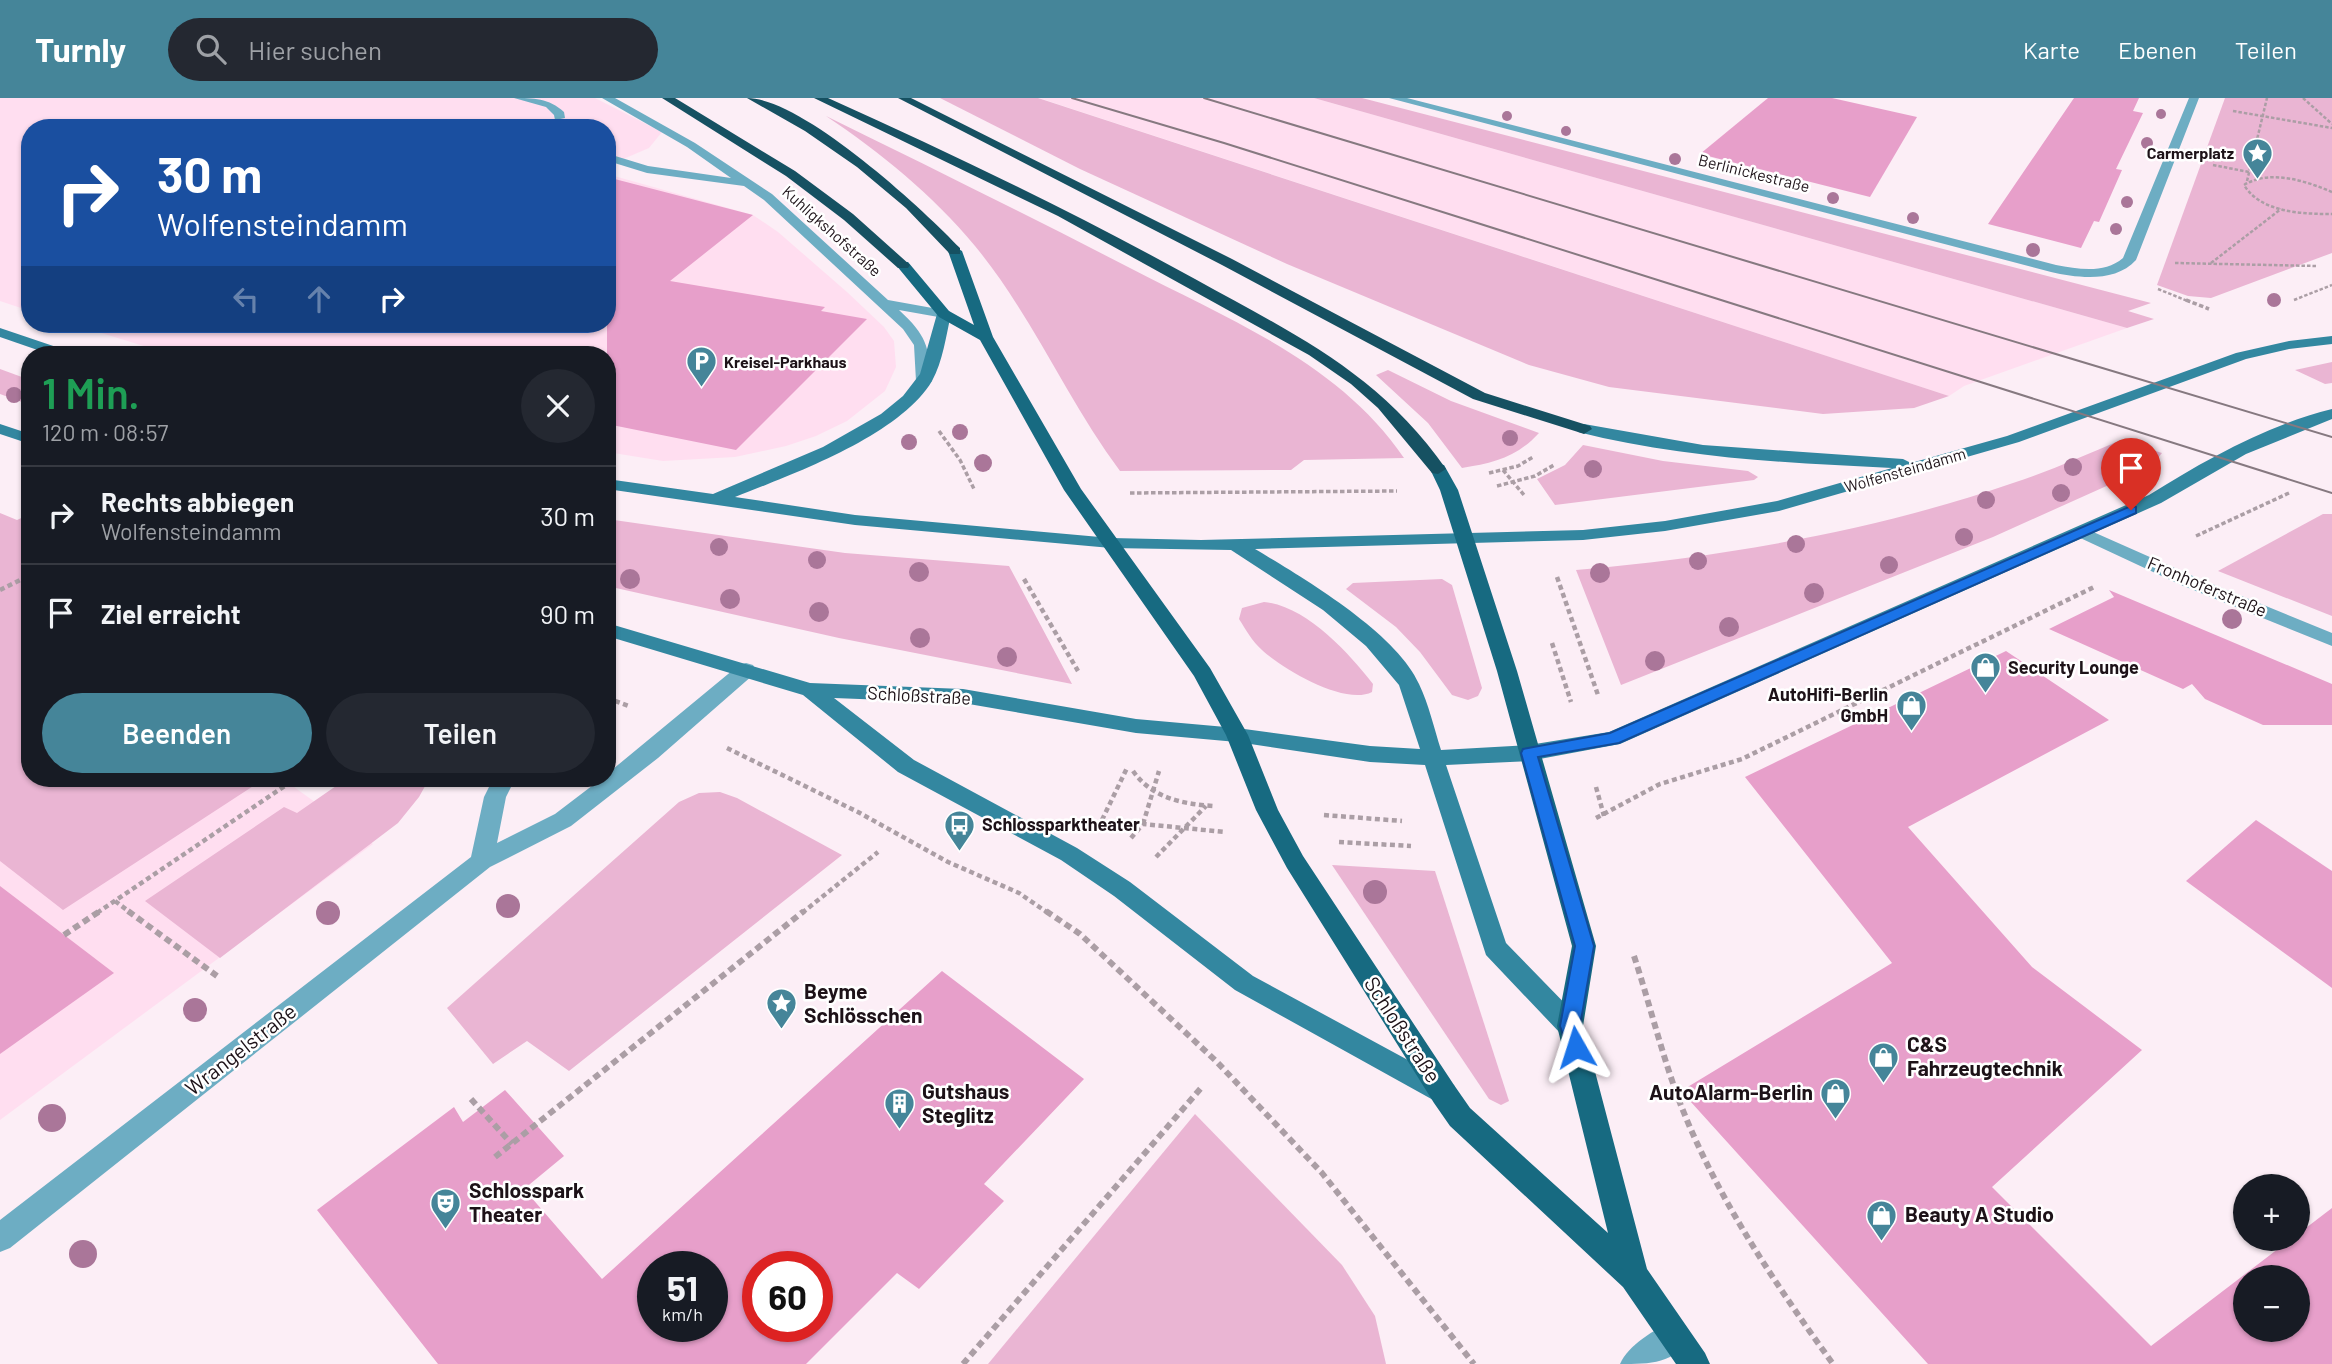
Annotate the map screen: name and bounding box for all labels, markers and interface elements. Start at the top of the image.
search box [168,18,658,81]
text: Turnly [35,29,126,69]
icon: search [192,30,230,68]
text: Hier suchen [248,34,382,65]
text: Karte [2023,35,2080,64]
text: Ebenen [2118,35,2197,64]
text: Teilen [2235,35,2297,64]
place icon: Carmerplatz [2240,136,2274,180]
place label: Carmerplatz [2147,143,2234,162]
text: 30 m [157,144,262,203]
icon: right [42,147,133,238]
street label: Berlinickestraße [1696,149,1812,196]
street label: Kuhligkshofstraße [779,181,886,280]
text: Wolfensteindamm [157,204,408,242]
icon: left [227,280,265,318]
icon: ahead [300,280,338,318]
icon: right [373,280,411,318]
parking icon: Kreisel-Parkhaus [684,345,718,389]
place label: Kreisel-Parkhaus [724,352,846,371]
text: 1 Min. [42,367,140,417]
button: close [521,369,595,443]
text: 120 m · 08:57 [42,418,169,446]
pin [2101,438,2161,510]
street label: Wolfensteindamm [1842,443,1968,496]
icon: arrive [2112,449,2150,487]
text: Rechts abbiegen [101,486,294,517]
icon: right [42,496,80,534]
text: 30 m [540,500,595,531]
text: Wolfensteindamm [101,517,281,545]
street label: Fronhoferstraße [2144,551,2270,621]
icon: arrive [42,594,80,632]
text: Ziel erreicht [101,598,241,629]
text: 90 m [540,598,595,629]
shop icon: Security Lounge [1968,651,2002,695]
place label: Security Lounge [2008,656,2139,678]
street label: Schloßstraße [867,681,971,709]
place label: AutoHifi-Berlin GmbH [1768,683,1888,726]
shop icon: AutoHifi-Berlin GmbH [1894,688,1928,732]
button: Beenden [42,693,312,773]
button: Teilen [326,693,595,773]
bus stop icon: Schlossparktheater [942,808,976,852]
place label: Schlossparktheater [982,813,1140,835]
street label: Schloßstraße [1360,972,1447,1087]
place label: Beyme Schlösschen [804,978,923,1027]
place icon: Beyme Schlösschen [764,987,798,1031]
street label: Wrangelstraße [180,998,301,1100]
position arrow [1539,1010,1613,1084]
place label: C&S Fahrzeugtechnik [1907,1031,2063,1080]
shop icon: C&S Fahrzeugtechnik [1867,1040,1901,1084]
shop icon: AutoAlarm-Berlin [1819,1076,1853,1120]
place label: Gutshaus Steglitz [922,1078,1009,1127]
place label: AutoAlarm-Berlin [1649,1079,1813,1104]
building icon: Gutshaus Steglitz [882,1087,916,1131]
map controls [2233,1174,2310,1342]
button: + [2233,1174,2310,1251]
place label: Schlosspark Theater [469,1177,584,1226]
theatre icon: Schlosspark Theater [429,1186,463,1230]
shop icon: Beauty A Studio [1865,1198,1899,1242]
place label: Beauty A Studio [1905,1201,2054,1226]
speed limit sign: 60 [742,1251,833,1342]
button: − [2233,1265,2310,1342]
text: 51 [667,1266,698,1308]
text: km/h [662,1303,703,1325]

